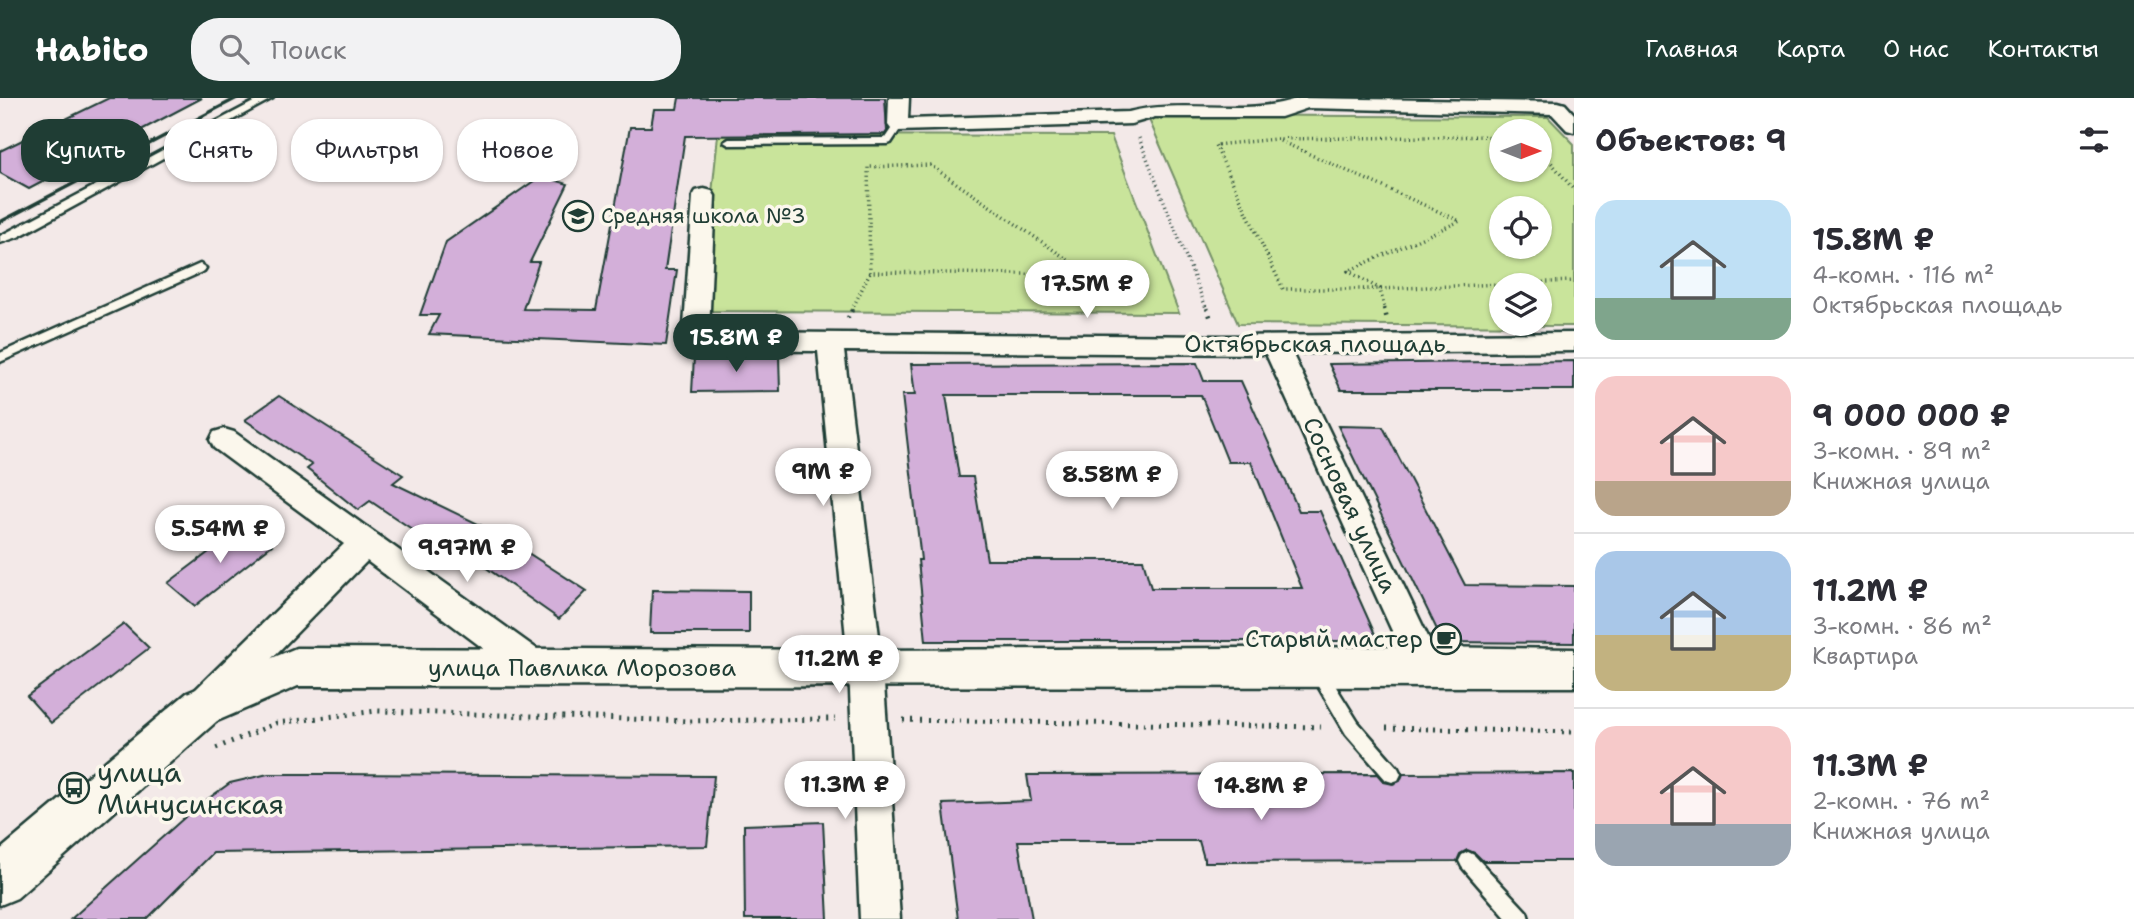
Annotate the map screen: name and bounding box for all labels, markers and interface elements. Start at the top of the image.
search box [191,18,681,81]
text: Habito [35,27,149,72]
icon: search [215,30,253,68]
text: Поиск [271,32,347,67]
text: Главная [1645,33,1738,65]
text: Карта [1776,33,1845,65]
text: О нас [1883,33,1949,65]
text: Контакты [1987,33,2099,65]
chip: Купить [21,119,150,182]
chip: Снять [164,119,277,182]
chip: Фильтры [291,119,443,182]
chip: Новое [457,119,578,182]
north arrow [1489,119,1552,182]
map controls [1489,119,1552,336]
text: Объектов: 9 [1595,120,1787,161]
icon: filters [2075,121,2113,159]
button: locate [1489,196,1552,259]
school or university icon: Средняя школа №3 [561,199,595,233]
place label: Средняя школа №3 [601,202,806,230]
text: 15.8M ₽ [1812,219,1934,260]
icon: home [1651,228,1735,312]
pin: 17.5M ₽ [1022,260,1152,320]
text: 4-комн. · 116 m² [1812,260,1994,290]
text: 17.5M ₽ [1041,268,1133,298]
button: layers [1489,273,1552,336]
text: Октябрьская площадь [1812,290,2063,320]
pin: 15.8M ₽ [671,314,801,374]
text: 15.8M ₽ [689,322,783,352]
street label: Октябрьская площадь [1184,328,1446,360]
text: 9 000 000 ₽ [1812,395,2011,436]
icon: home [1651,404,1735,488]
street label: Сосновая улица [1295,412,1405,598]
text: 3-комн. · 89 m² [1812,436,1991,466]
pin: 9M ₽ [782,448,864,508]
pin: 8.58M ₽ [1047,452,1177,511]
text: 9M ₽ [791,456,855,486]
text: 8.58M ₽ [1062,459,1162,489]
text: Книжная улица [1812,466,1990,496]
pin: 5.54M ₽ [155,505,285,565]
text: 5.54M ₽ [171,513,269,543]
pin: 9.97M ₽ [402,524,532,584]
text: 9.97M ₽ [418,532,516,562]
text: 11.2M ₽ [1812,570,1929,611]
icon: home [1651,579,1735,663]
text: 3-комн. · 86 m² [1812,611,1992,641]
cafe icon: Старый мастер [1429,622,1463,656]
place label: Старый мастер [1245,623,1423,655]
pin: 11.2M ₽ [774,636,904,695]
text: Квартира [1812,641,1918,671]
text: 11.2M ₽ [794,643,884,673]
street label: улица Павлика Морозова [428,652,736,684]
text: 11.3M ₽ [1812,745,1929,786]
place label: улица Минусинская [97,753,284,823]
icon: home [1651,754,1735,838]
pin: 11.3M ₽ [780,762,910,821]
pin: 14.8M ₽ [1196,762,1326,822]
text: 11.3M ₽ [800,769,890,799]
text: 14.8M ₽ [1214,770,1308,800]
bus stop icon: улица Минусинская [57,771,91,805]
text: 2-комн. · 76 m² [1812,786,1990,816]
text: Книжная улица [1812,816,1990,846]

